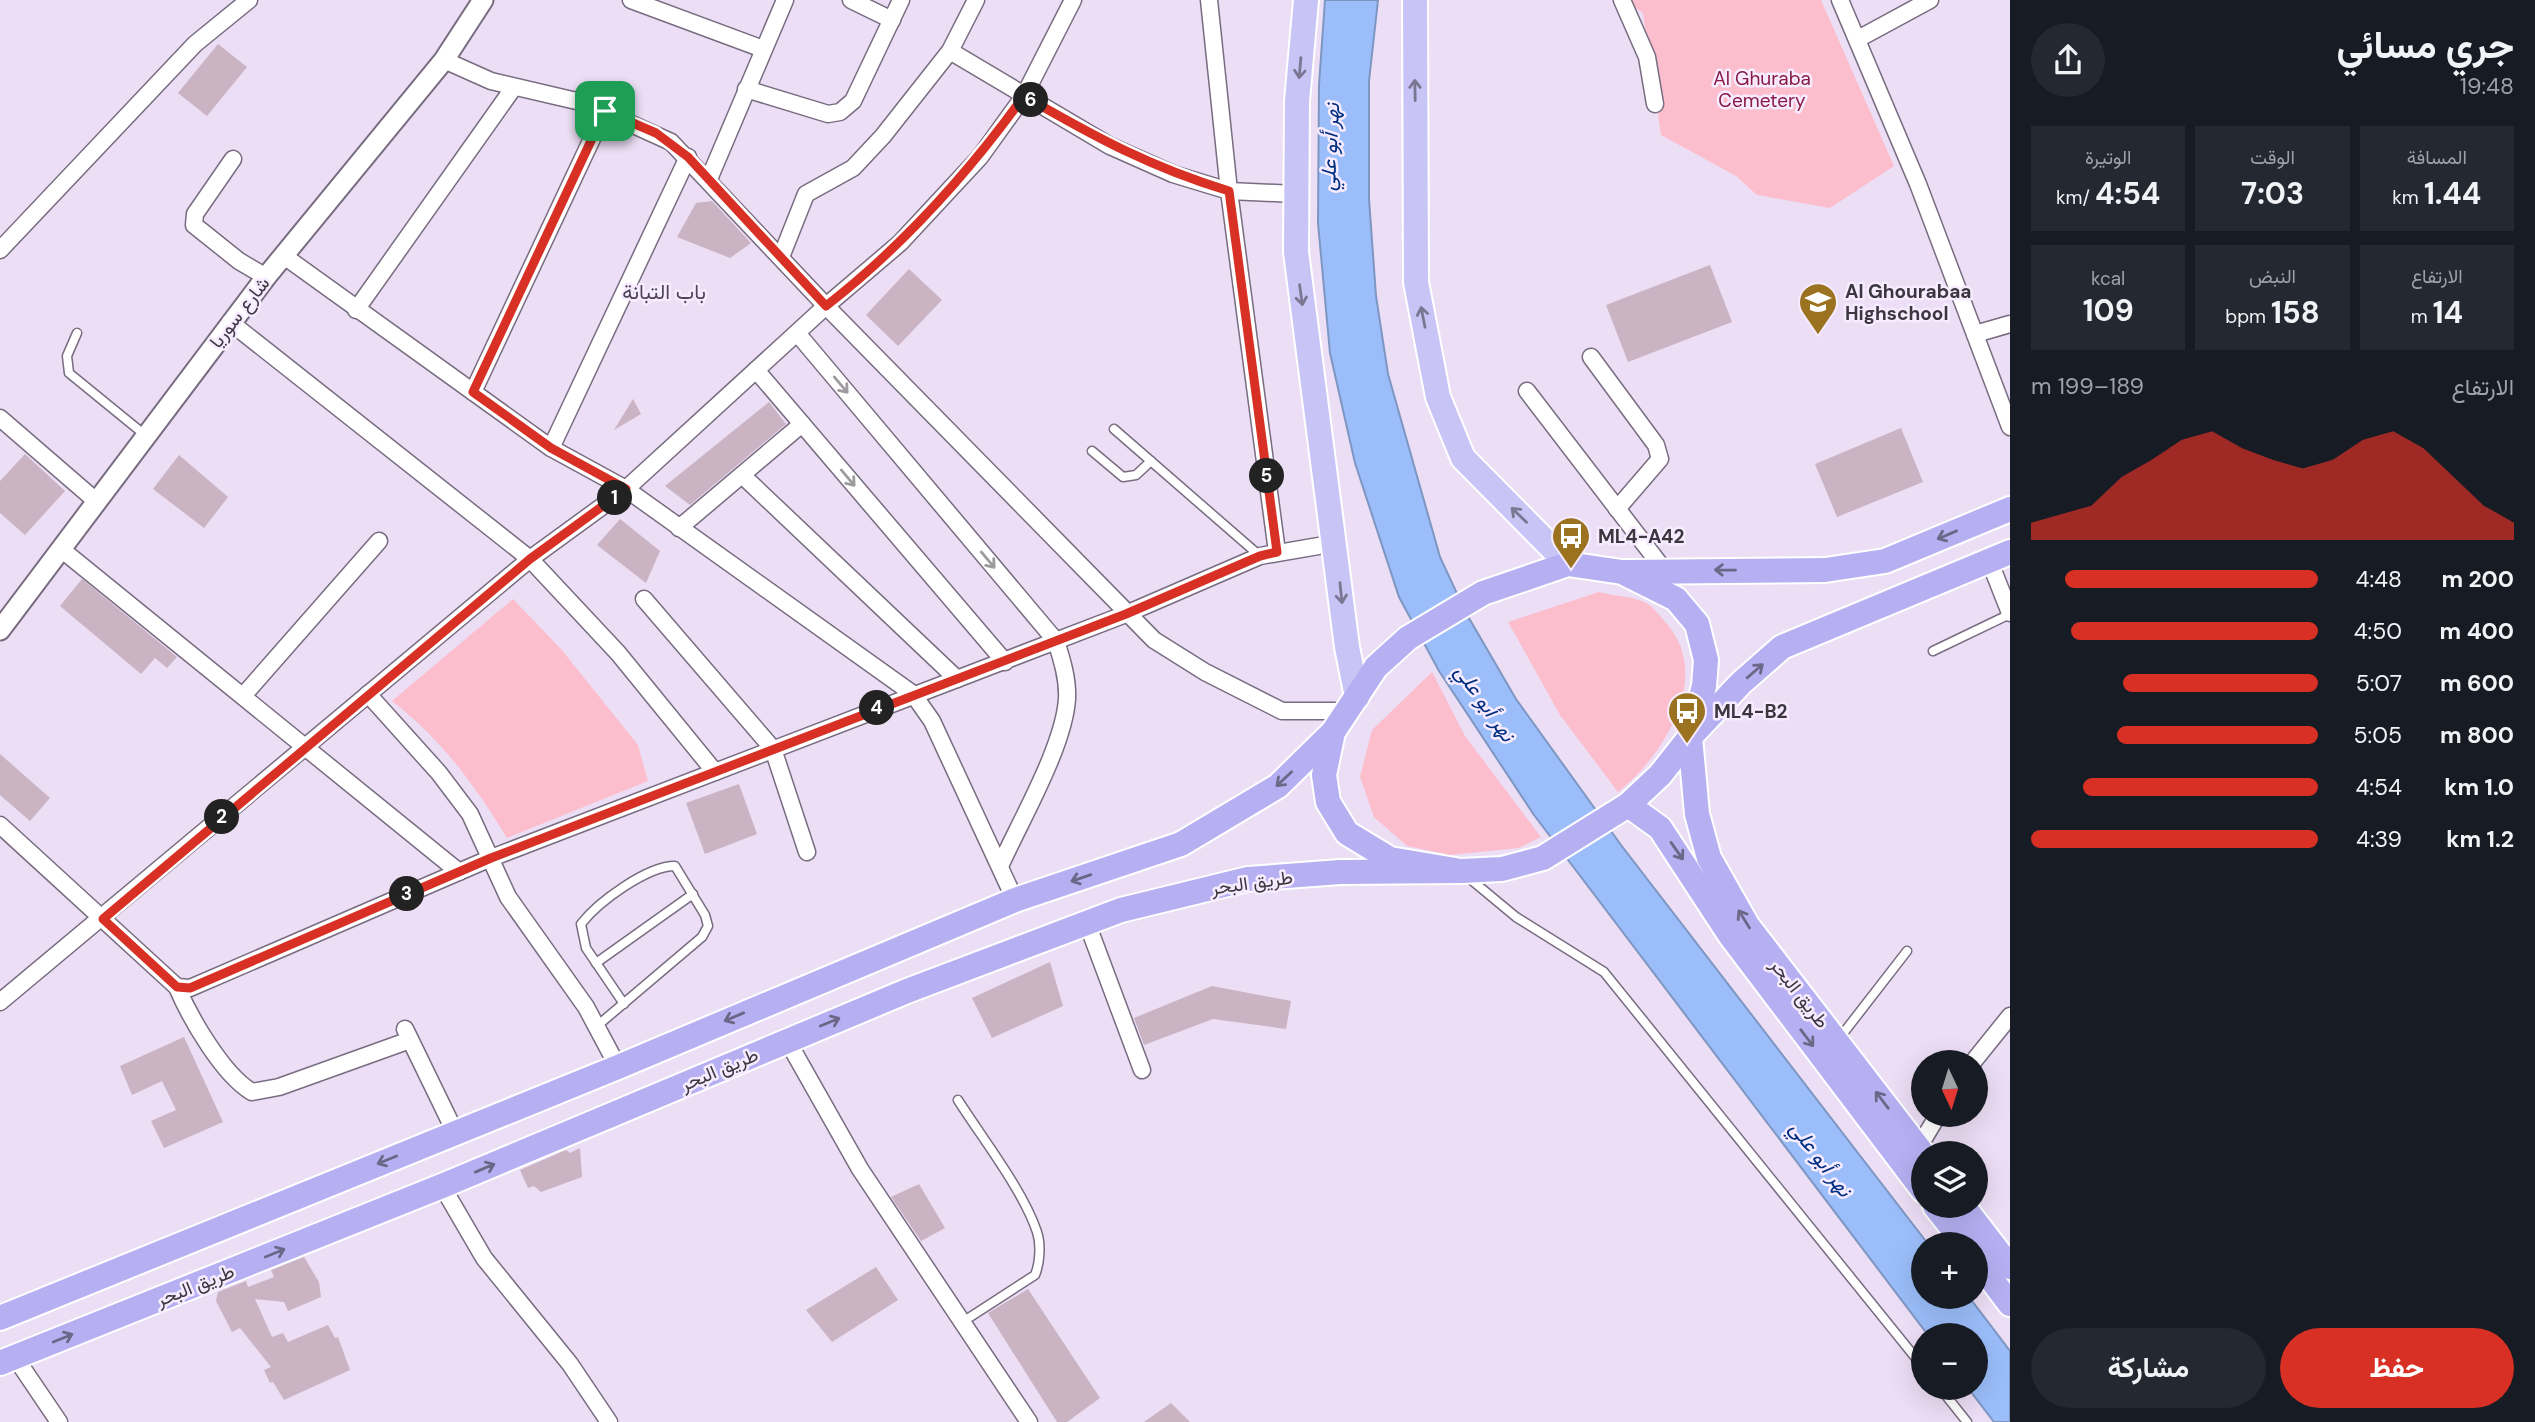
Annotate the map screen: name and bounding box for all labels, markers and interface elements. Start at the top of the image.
text: جري مسائي [2337,20,2514,70]
button: share [2031,23,2105,97]
one-way arrow [1293,56,1306,79]
park label: Al Ghuraba Cemetery [1713,66,1811,113]
text: 19:48 [2460,71,2514,101]
one-way arrow [1408,79,1421,102]
pin [575,81,635,141]
pin: 6 [1014,82,1048,118]
text: 6 [1024,87,1037,112]
icon: arrive [586,92,624,130]
water label: نهر أبو علي [1314,101,1349,192]
text: الوتيرة [2085,145,2131,170]
text: الوقت [2250,145,2295,170]
text: المسافة [2407,145,2467,170]
text: 4:54 [2095,174,2160,213]
text: 7:03 [2241,174,2304,213]
text: 1.44 [2424,174,2481,213]
text: /km [2056,185,2095,210]
text: km [2392,185,2424,210]
text: النبض [2249,264,2296,289]
text: الارتفاع [2411,264,2463,289]
text: kcal [2091,266,2125,291]
street label: شارع سوريا [204,271,275,353]
district label: باب التبانة [622,278,706,306]
place label: Al Ghourabaa Highschool [1845,279,1971,326]
school or university icon: Al Ghourabaa Highschool [1797,281,1839,336]
one-way arrow [1295,283,1308,306]
text: 109 [2083,291,2134,330]
text: 158 [2271,293,2320,332]
text: 14 [2433,293,2463,332]
text: bpm [2225,304,2271,329]
text: m [2411,304,2433,329]
one-way arrow [1416,306,1429,329]
text: 189–199 m [2031,371,2144,401]
text: الارتفاع [2452,372,2514,402]
one-way arrow [834,376,849,394]
pin: 5 [1250,458,1284,494]
text: 5 [1261,463,1272,488]
one-way arrow [839,469,855,487]
pin: 1 [598,480,632,516]
text: 1 [611,485,618,510]
one-way arrow [1511,507,1528,524]
bus stop icon: ML4-A42 [1550,515,1592,570]
place label: ML4-A42 [1598,524,1684,549]
one-way arrow [1937,529,1958,542]
one-way arrow [980,550,996,568]
one-way arrow [1714,564,1737,577]
text: 4:48 [2355,564,2402,594]
text: 200 m [2441,564,2514,594]
one-way arrow [1335,582,1348,604]
text: 4:50 [2354,616,2402,646]
text: 400 m [2440,616,2514,646]
water label: نهر أبو علي [1446,659,1522,750]
one-way arrow [1746,663,1764,679]
text: 5:07 [2356,668,2402,698]
text: 600 m [2440,668,2514,698]
pin: 4 [860,690,894,726]
bus stop icon: ML4-B2 [1666,690,1708,745]
text: 4 [870,695,883,720]
place label: ML4-B2 [1714,699,1788,724]
text: 5:05 [2354,720,2402,750]
text: 800 m [2440,720,2514,750]
one-way arrow [1276,771,1293,788]
text: 4:54 [2355,772,2402,802]
text: 1.0 km [2444,772,2514,802]
pin: 2 [204,800,240,834]
text: 2 [216,804,227,829]
text: 4:39 [2356,824,2402,854]
text: 1.2 km [2446,824,2514,854]
one-way arrow [1670,841,1684,860]
street label: طريق البحر [1209,864,1294,901]
one-way arrow [1070,872,1092,885]
pin: 3 [390,876,424,912]
text: 3 [401,881,412,906]
one-way arrow [1737,910,1752,929]
street label: طريق البحر [1764,952,1835,1033]
one-way arrow [723,1011,745,1024]
one-way arrow [819,1015,841,1028]
one-way arrow [1799,1028,1814,1046]
street label: طريق البحر [676,1042,762,1097]
north arrow [1911,1050,1988,1127]
map controls [1911,1050,1988,1400]
one-way arrow [1875,1091,1889,1110]
water label: نهر أبو علي [1781,1115,1859,1205]
button: layers [1911,1141,1988,1218]
one-way arrow [377,1154,399,1167]
one-way arrow [474,1160,496,1173]
button: + [1911,1232,1988,1309]
one-way arrow [263,1246,285,1259]
street label: طريق البحر [152,1258,238,1313]
button: − [1911,1323,1988,1400]
button: مشاركة [2031,1328,2266,1408]
button: حفظ [2280,1328,2514,1408]
one-way arrow [52,1330,74,1343]

